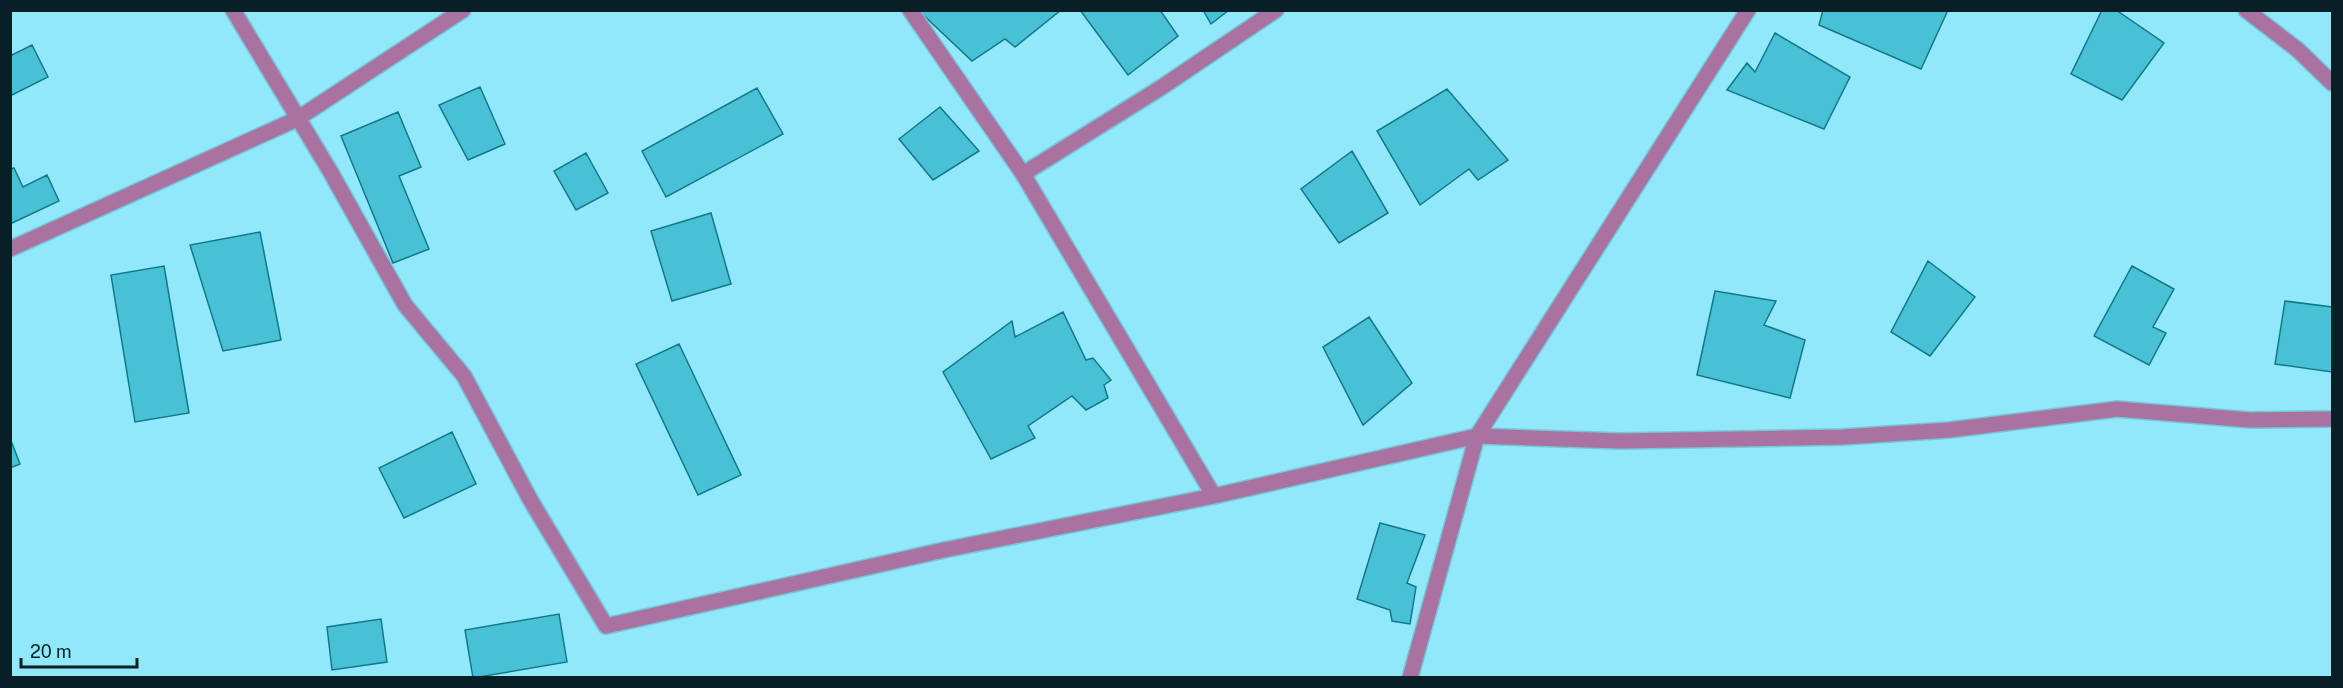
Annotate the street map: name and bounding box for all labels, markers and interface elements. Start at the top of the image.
scale bar [21,631,136,669]
text: 20 m [30,641,72,662]

